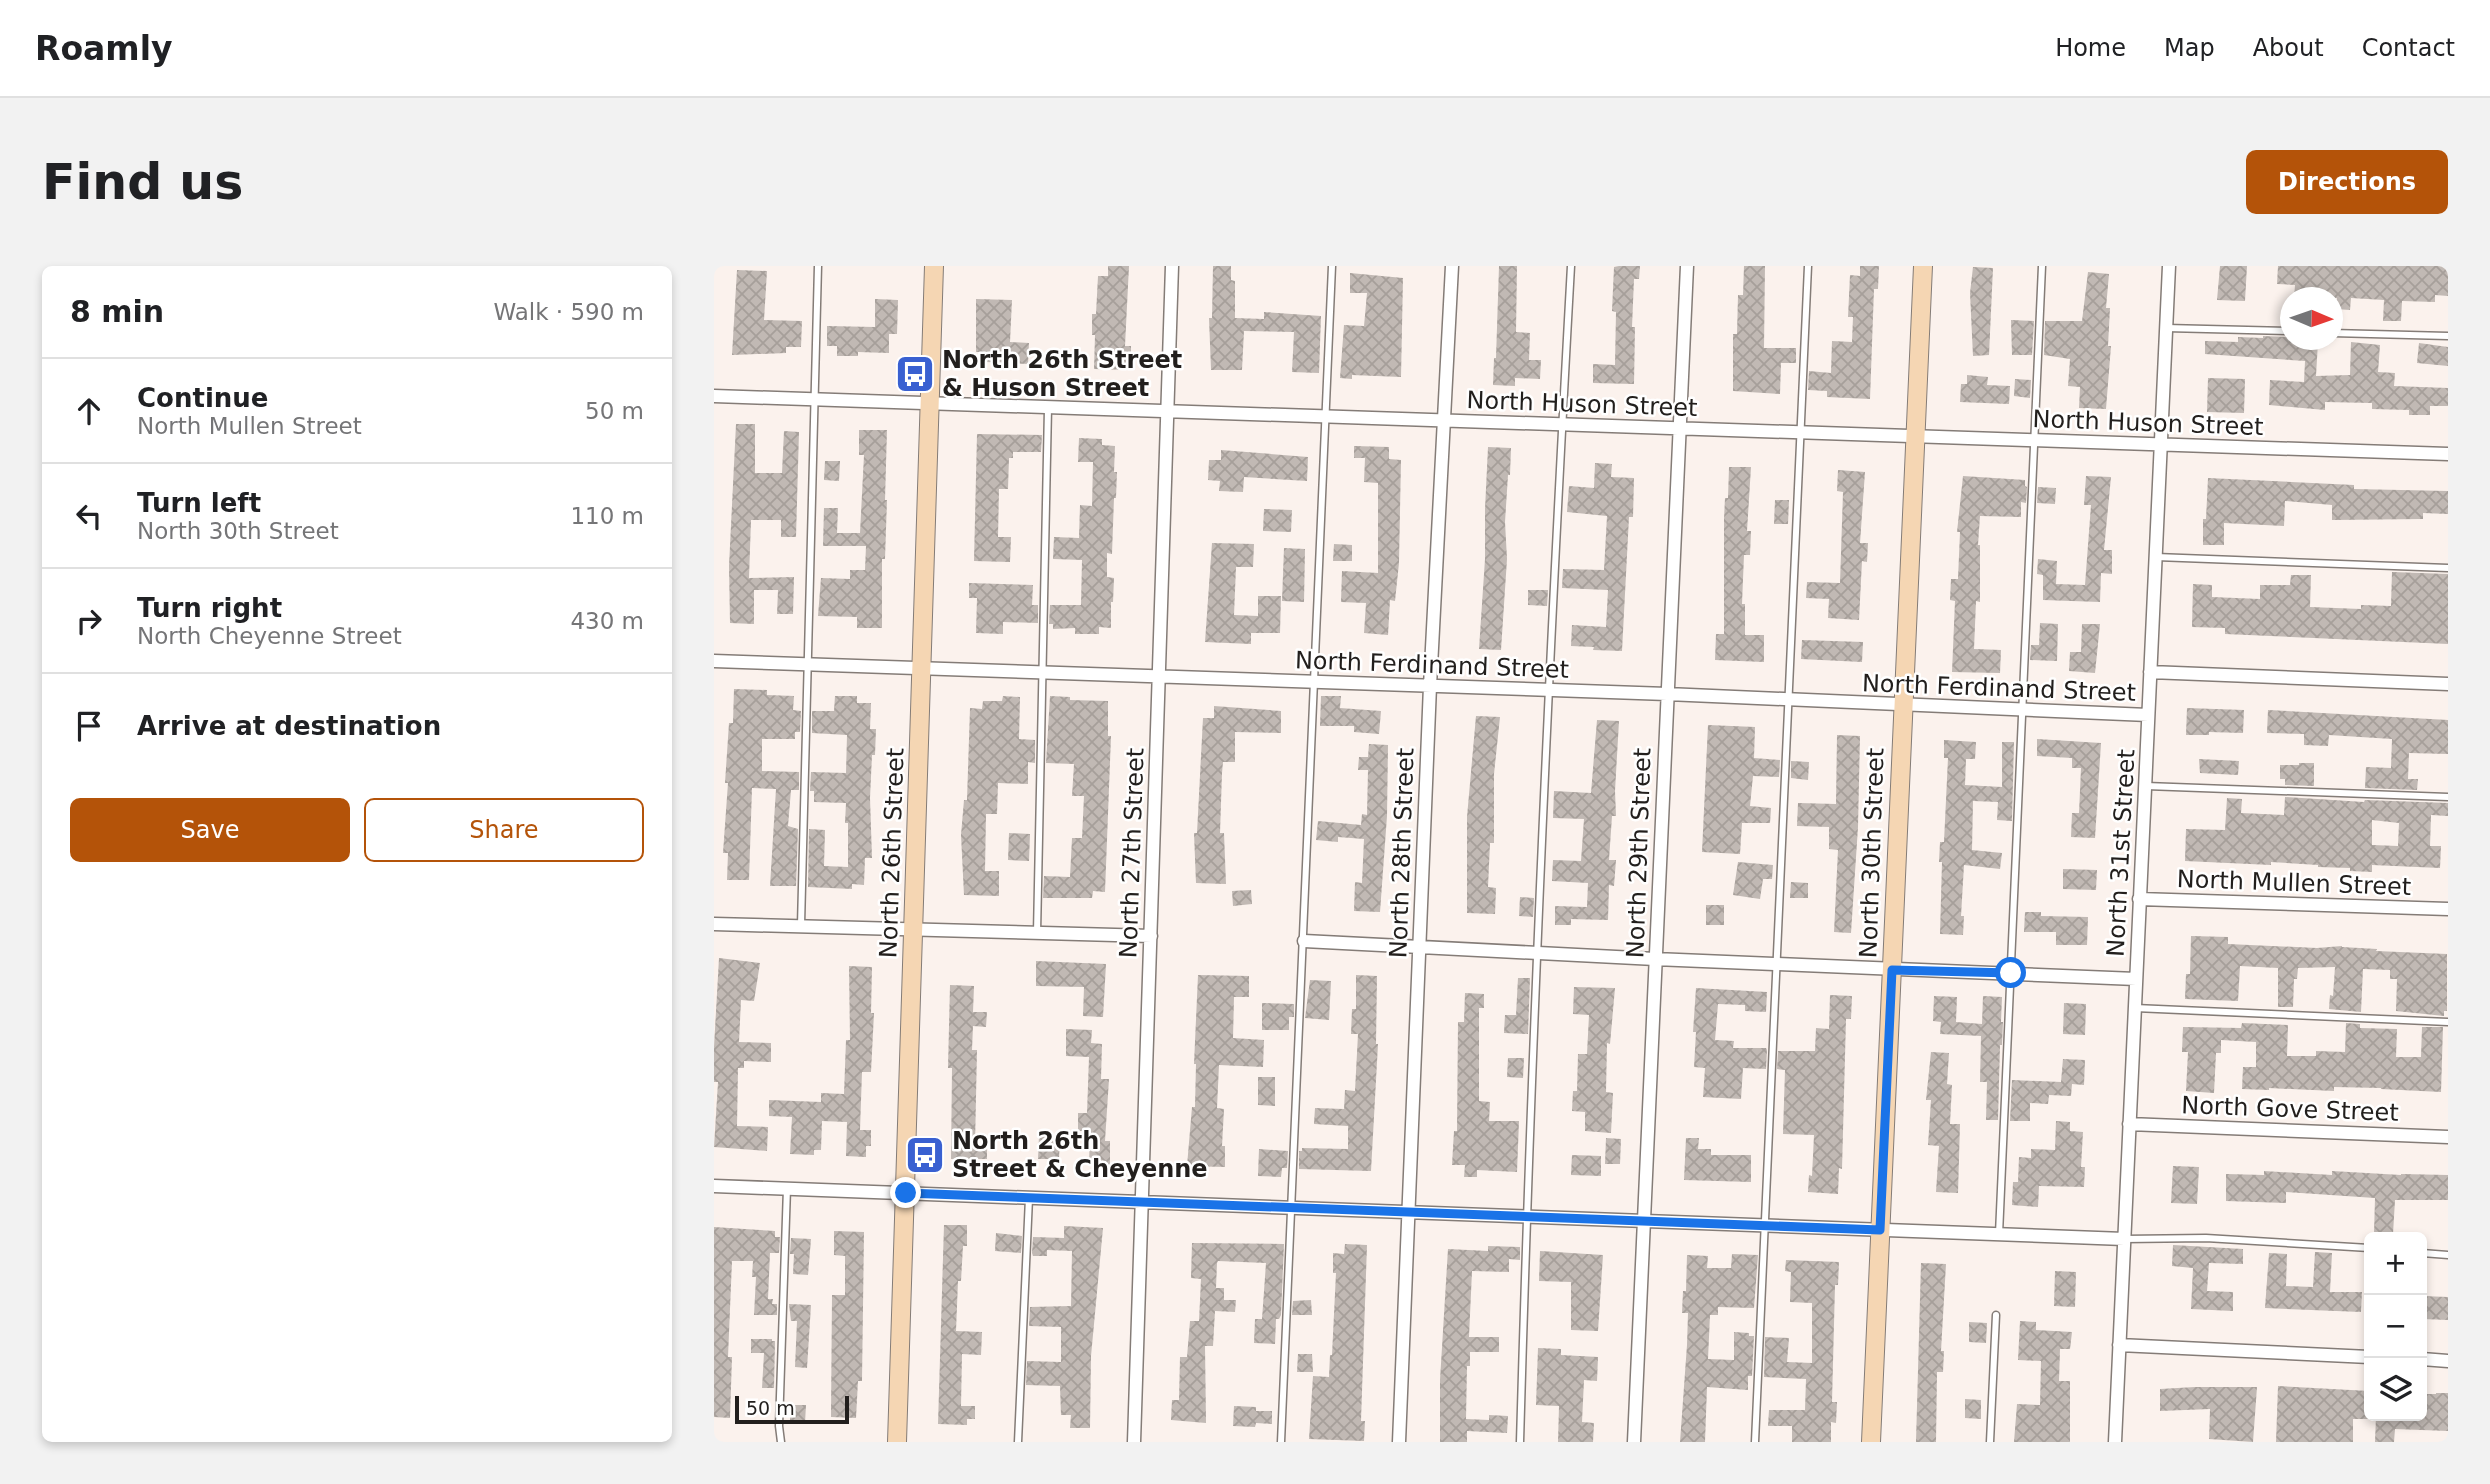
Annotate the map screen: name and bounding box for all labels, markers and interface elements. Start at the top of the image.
text: Roamly [35,29,173,68]
text: Home [2055,34,2126,62]
text: Map [2164,34,2215,62]
text: About [2253,34,2324,62]
text: Contact [2362,34,2455,62]
button: Directions [2246,150,2448,214]
text: Find us [42,154,243,211]
north arrow [2280,287,2343,350]
text: 8 min [70,294,164,329]
text: Walk · 590 m [493,299,644,325]
place label: North 26th Street & Huson Street [942,346,1182,402]
bus stop icon: North 26th Street & Huson Street [894,353,936,395]
text: Continue [137,383,268,413]
street label: North Huson Street [1466,386,1698,422]
icon: ahead [70,392,108,430]
text: 50 m [585,398,644,424]
street label: North Huson Street [2032,405,2264,441]
text: North Mullen Street [137,413,362,439]
text: Turn left [137,488,261,518]
icon: left [70,497,108,535]
text: 110 m [570,503,644,529]
text: North 30th Street [137,518,339,544]
text: Turn right [137,593,282,623]
icon: right [70,602,108,640]
text: 430 m [570,608,644,634]
text: North Cheyenne Street [137,623,402,649]
street label: North Ferdinand Street [1294,646,1570,684]
street label: North Ferdinand Street [1861,669,2137,707]
icon: arrive [70,707,108,745]
text: Arrive at destination [137,711,441,741]
street label: North 26th Street [874,747,910,959]
street label: North 27th Street [1114,747,1150,959]
street label: North 28th Street [1384,747,1420,959]
street label: North 29th Street [1621,747,1657,959]
street label: North 30th Street [1854,747,1890,959]
street label: North 31st Street [2102,749,2140,957]
button: Save [70,798,350,862]
button: Share [364,798,644,862]
street label: North Mullen Street [2176,865,2412,901]
route start [1995,957,2026,988]
street label: North Gove Street [2181,1091,2399,1127]
place label: North 26th Street & Cheyenne [952,1127,1208,1183]
bus stop icon: North 26th Street & Cheyenne [904,1134,946,1176]
route end [890,1177,921,1208]
map controls [2364,1232,2427,1421]
button: + [2364,1232,2427,1295]
button: − [2364,1295,2427,1358]
button: layers [2364,1358,2427,1421]
scale bar [735,1393,849,1425]
text: 50 m [746,1397,795,1419]

